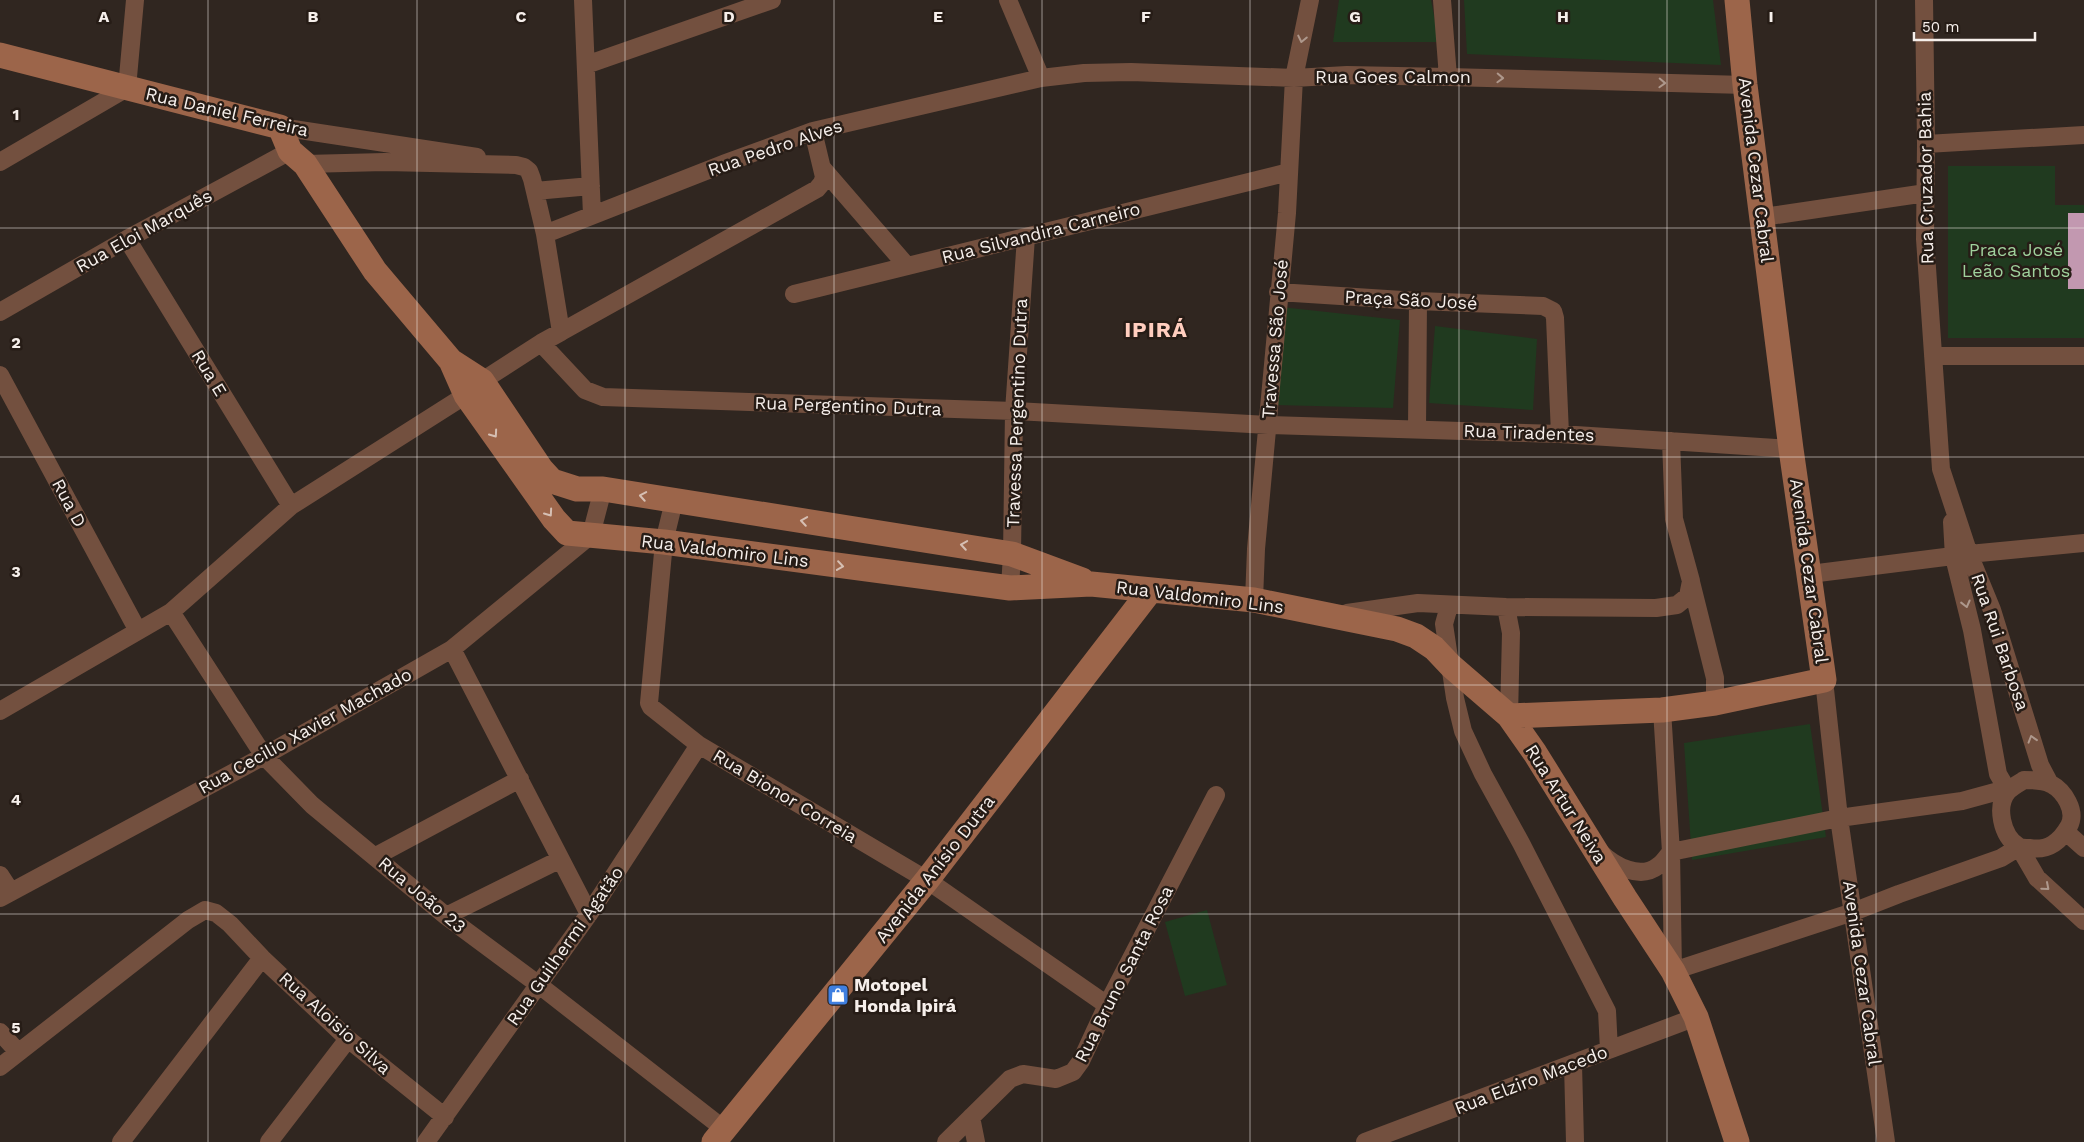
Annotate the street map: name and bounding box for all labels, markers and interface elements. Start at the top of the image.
text: A [99,7,110,26]
text: B [308,7,319,26]
text: C [516,7,527,26]
text: D [723,7,735,26]
text: E [933,7,943,26]
text: F [1141,7,1151,26]
text: G [1349,7,1361,26]
text: H [1557,7,1569,26]
text: I [1768,7,1774,26]
scale bar [1914,10,2035,42]
text: 50 m [1922,18,1959,36]
one-way arrow [1297,34,1308,43]
street label: Rua Goes Calmon [1315,66,1471,87]
one-way arrow [1496,73,1504,84]
street label: Avenida Cezar Cabral [1735,76,1778,264]
one-way arrow [1659,78,1667,88]
street label: Rua Daniel Ferreira [144,83,311,140]
street label: Rua Cruzador Bahia [1913,92,1938,264]
text: 1 [13,105,19,124]
street label: Rua Pedro Alves [705,115,845,180]
street label: Rua Eloi Marquês [72,184,215,277]
street label: Rua Silvandira Carneiro [939,198,1142,267]
park label: Praca José Leão Santos [1962,239,2070,281]
street label: Travessa São José [1257,258,1292,420]
street label: Praça São José [1344,286,1478,313]
street label: Travessa Pergentino Dutra [1002,298,1031,528]
district label: IPIRÁ [1124,317,1188,342]
text: 2 [11,333,21,352]
street label: Rua E [187,346,231,400]
street label: Rua Pergentino Dutra [754,392,942,419]
street label: Rua Tiradentes [1463,420,1595,445]
one-way arrow [488,428,497,438]
street label: Rua D [48,475,91,531]
street label: Avenida Cezar Cabral [1786,477,1833,665]
one-way arrow [639,491,647,501]
one-way arrow [543,507,552,517]
one-way arrow [799,516,807,527]
street label: Rua Valdomiro Lins [640,530,810,571]
one-way arrow [960,540,968,551]
one-way arrow [836,561,844,571]
text: 3 [11,562,21,581]
street label: Rua Rui Barbosa [1967,571,2034,713]
street label: Rua Valdomiro Lins [1115,576,1285,617]
one-way arrow [1960,600,1971,609]
street label: Rua Cecilio Xavier Machado [194,663,415,798]
one-way arrow [2028,735,2038,744]
street label: Rua Artur Neiva [1521,740,1611,867]
street label: Rua Bionor Correia [710,744,861,847]
text: 4 [11,790,21,809]
street label: Avenida Anísio Dutra [870,791,999,947]
street label: Rua João 23 [374,852,470,937]
street label: Rua Guilhermi Agatão [502,862,627,1029]
street label: Avenida Cezar Cabral [1839,879,1886,1067]
one-way arrow [2041,881,2050,890]
street label: Rua Bruno Santa Rosa [1070,882,1177,1066]
street label: Rua Aloisio Silva [275,967,395,1078]
place label: Motopel Honda Ipirá [854,974,957,1016]
shop icon: Motopel Honda Ipirá [826,983,850,1007]
text: 5 [11,1018,21,1037]
street label: Rua Elziro Macedo [1451,1041,1610,1118]

